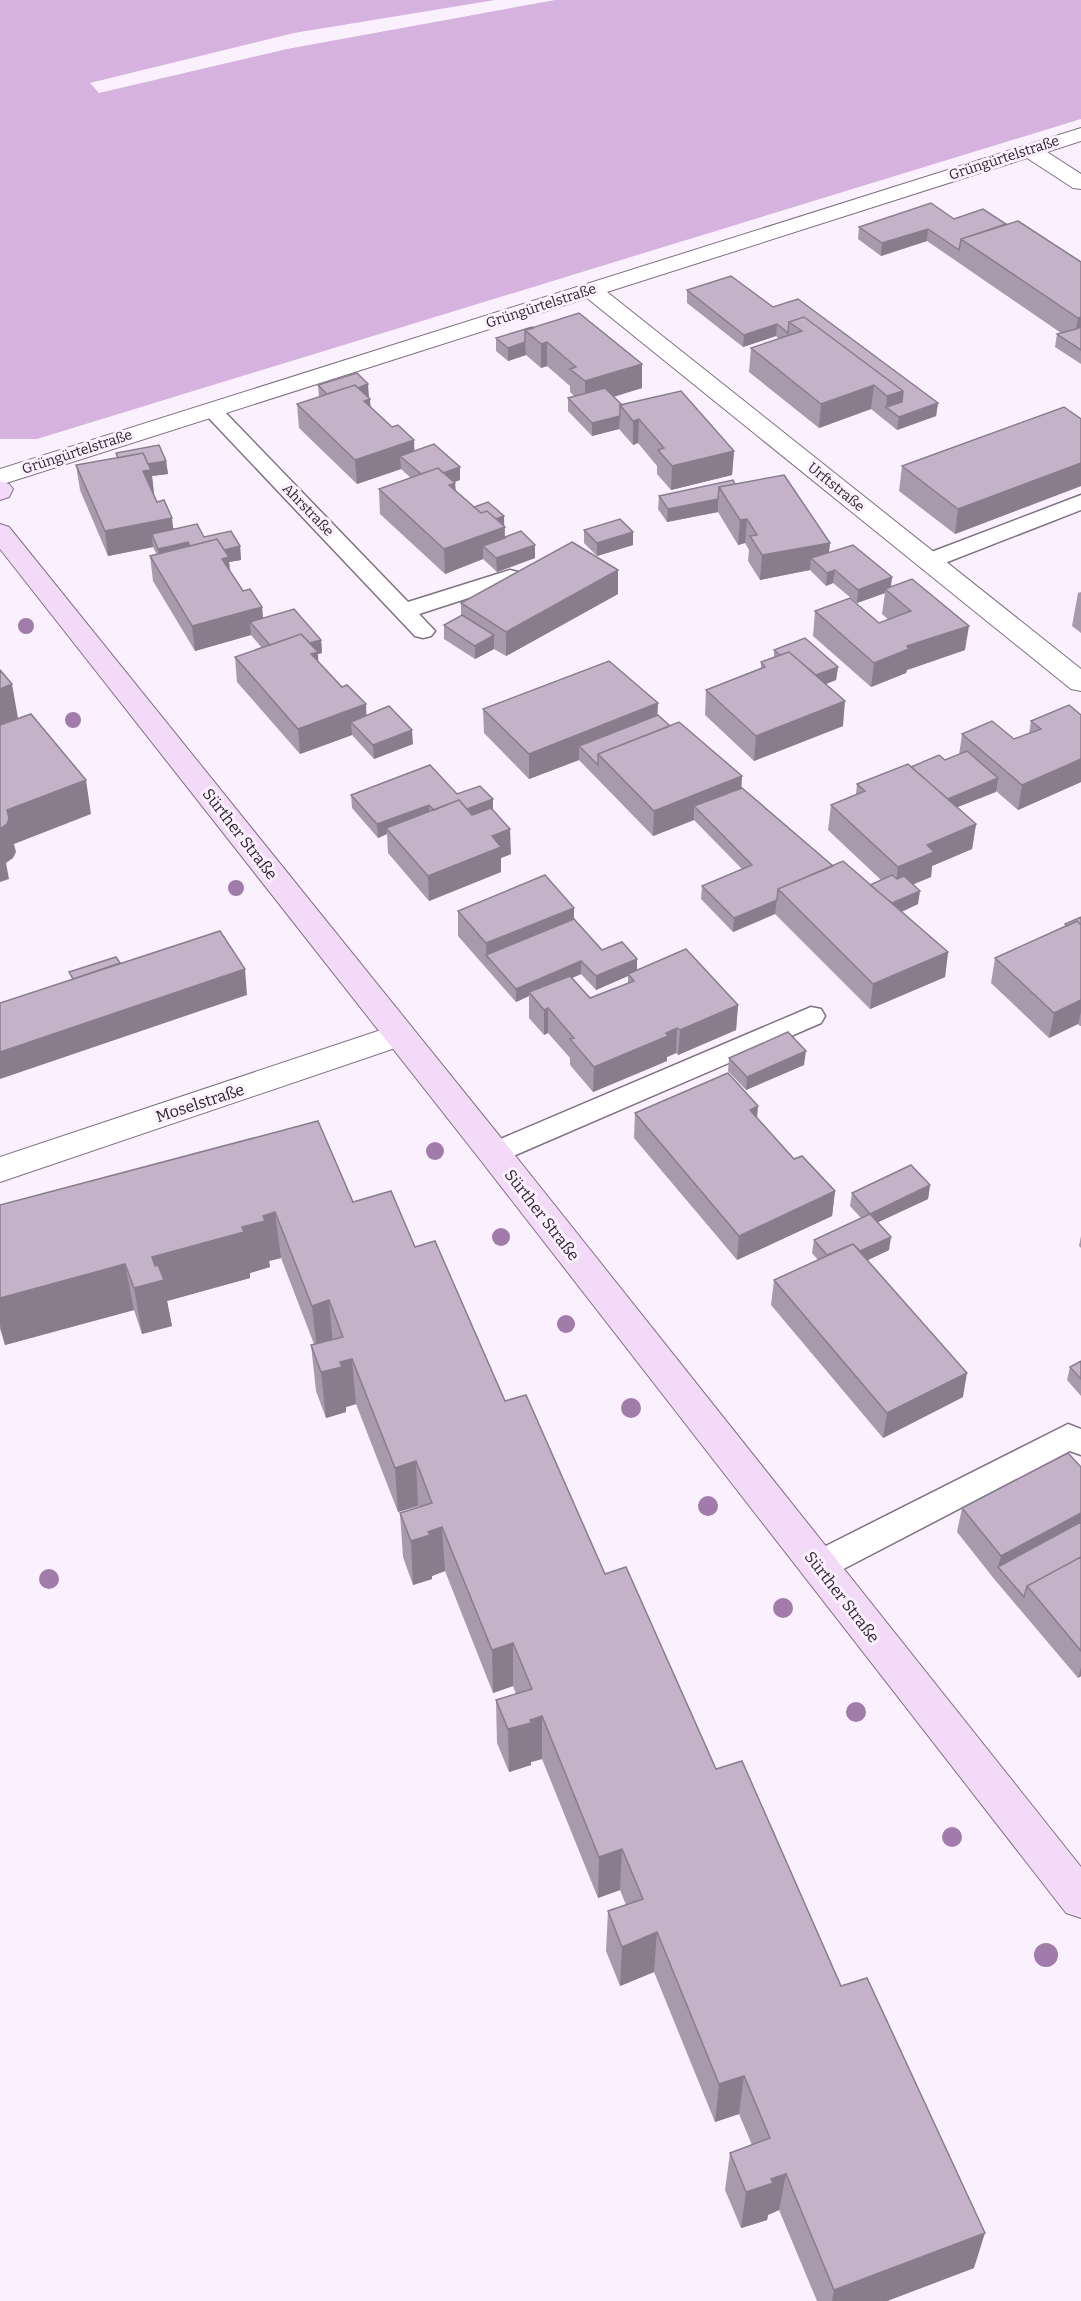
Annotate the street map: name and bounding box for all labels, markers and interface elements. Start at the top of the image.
street label: Grüngürtelstraße [947,132,1061,184]
street label: Grüngürtelstraße [484,280,598,332]
street label: Grüngürtelstraße [20,426,134,478]
street label: Urftstraße [804,459,868,515]
street label: Ahrstraße [279,480,337,540]
street label: Sürther Straße [199,785,281,883]
street label: Moselstraße [153,1080,247,1126]
street label: Sürther Straße [501,1166,583,1264]
street label: Sürther Straße [801,1548,883,1646]

